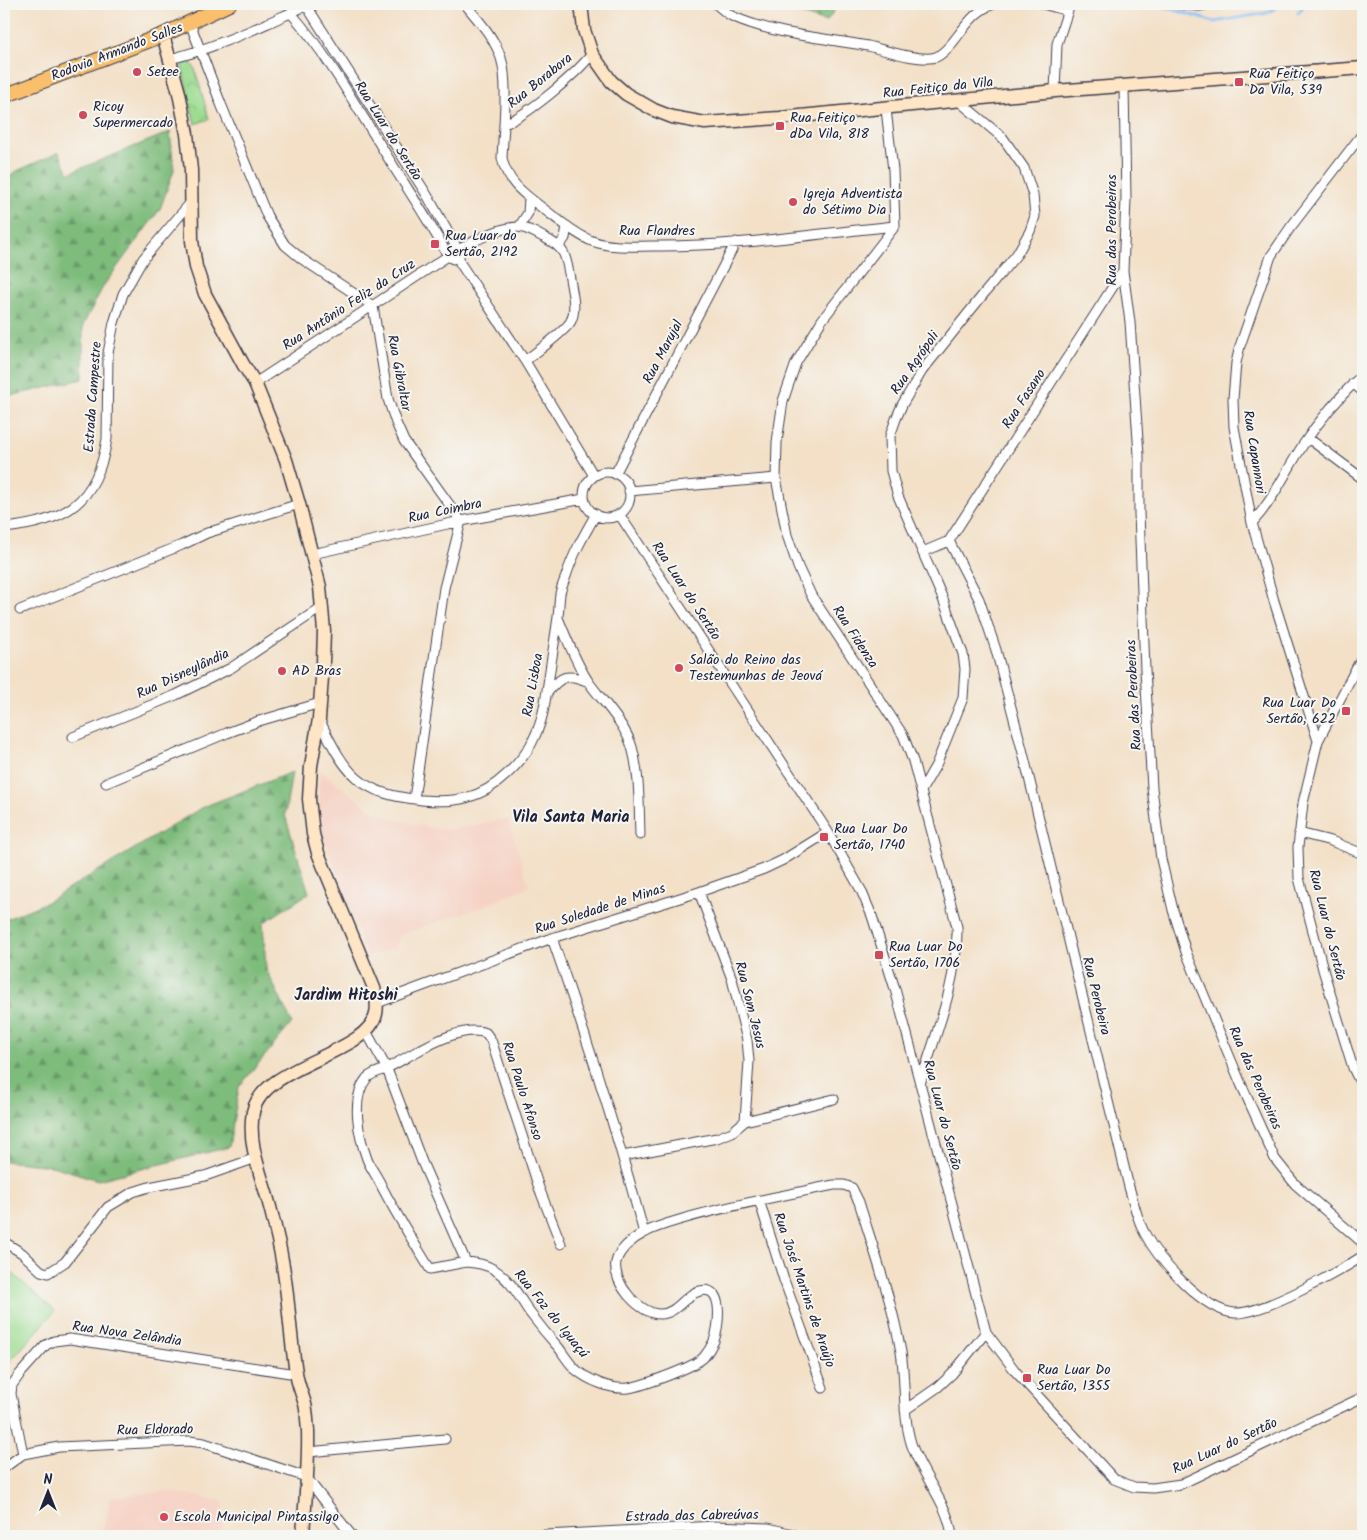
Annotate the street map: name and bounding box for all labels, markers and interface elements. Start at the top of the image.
street label: Rodovia Armando Salles [48,17,186,87]
street label: Rua Borabora [503,48,577,114]
place label: Setee [147,61,179,83]
place label: Rua Feitiço Da Vila, 539 [1249,63,1322,101]
marker: Setee [131,66,143,78]
street label: Rua Feitiço da Vila [882,71,994,105]
marker: Rua Feitiço Da Vila, 539 [1233,76,1245,88]
street label: Rua Luar do Sertão [348,77,428,185]
place label: Ricoy Supermercado [93,96,173,134]
place label: Rua Feitiço dDa Vila, 818 [790,107,870,145]
marker: Ricoy Supermercado [77,109,89,121]
marker: Rua Feitiço dDa Vila, 818 [774,120,786,132]
street label: Rua das Perobeiras [1101,174,1123,286]
place label: Igreja Adventista do Sétimo Dia [803,183,903,221]
marker: Igreja Adventista do Sétimo Dia [787,196,799,208]
street label: Rua Flandres [619,220,695,242]
place label: Rua Luar do Sertão, 2192 [445,225,518,263]
marker: Rua Luar do Sertão, 2192 [429,238,441,250]
street label: Rua Antônio Feliz da Cruz [278,254,420,356]
street label: Rua Marujal [637,316,689,388]
street label: Rua Agrópoli [885,326,945,399]
street label: Rua Gibraltar [381,333,417,415]
street label: Estrada Campestre [78,340,108,453]
street label: Rua Fasano [996,365,1052,433]
street label: Rua Capannori [1237,409,1272,496]
street label: Rua Coimbra [406,492,484,530]
street label: Rua Luar do Sertão [646,537,726,645]
street label: Rua Fidenza [826,601,884,673]
street label: Rua das Perobeiras [1120,639,1148,751]
street label: Rua Disneylândia [133,643,233,705]
place label: Salão do Reino das Testemunhas de Jeová [689,649,823,687]
street label: Rua Lisboa [517,651,549,719]
place label: AD Bras [292,660,341,682]
marker: Salão do Reino das Testemunhas de Jeová [673,662,685,674]
marker: AD Bras [276,665,288,677]
place label: Rua Luar Do Sertão, 622 [1262,692,1336,730]
marker: Rua Luar Do Sertão, 622 [1340,705,1352,717]
district label: Vila Santa Maria [512,805,630,830]
place label: Rua Luar Do Sertão, 1740 [834,818,908,856]
marker: Rua Luar Do Sertão, 1740 [818,831,830,843]
street label: Rua Luar do Sertão [1303,867,1351,983]
street label: Rua Soledade de Minas [532,877,668,941]
place label: Rua Luar Do Sertão, 1706 [889,936,963,974]
marker: Rua Luar Do Sertão, 1706 [873,949,885,961]
street label: Rua Perobeira [1076,954,1116,1038]
street label: Rua Som Jesus [729,959,771,1051]
district label: Jardim Hitoshi [294,983,399,1008]
street label: Rua das Perobeiras [1222,1023,1288,1133]
street label: Rua Paulo Afonso [496,1038,548,1144]
street label: Rua Luar do Sertão [917,1057,967,1173]
street label: Rua José Martins de Araújo [767,1209,841,1371]
street label: Rua Foz do Iguaçú [508,1265,594,1363]
street label: Rua Nova Zelândia [71,1315,183,1353]
place label: Rua Luar Do Sertão, 1355 [1037,1359,1111,1397]
marker: Rua Luar Do Sertão, 1355 [1021,1372,1033,1384]
street label: Rua Luar do Sertão [1169,1412,1281,1480]
street label: Rua Eldorado [117,1418,193,1442]
north arrow [22,1468,72,1518]
text: N [44,1469,53,1491]
street label: Estrada das Cabreúvas [625,1504,759,1528]
place label: Escola Municipal Pintassilgo [174,1506,339,1528]
marker: Escola Municipal Pintassilgo [158,1511,170,1523]

